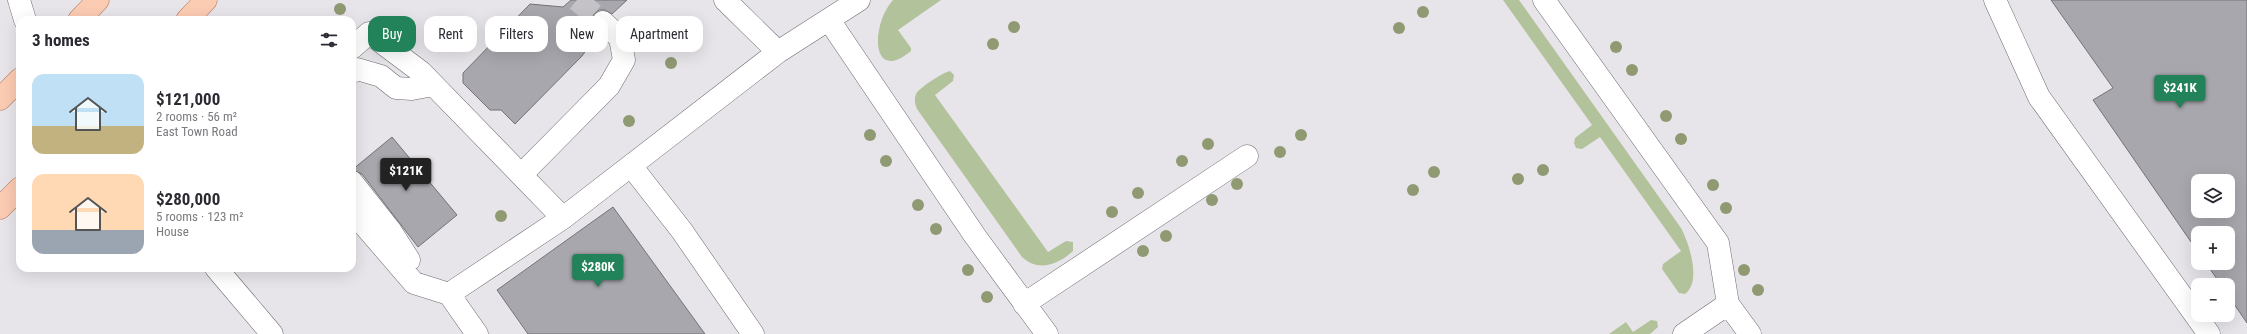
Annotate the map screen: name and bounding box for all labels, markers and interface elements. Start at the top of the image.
chip: Buy [368,16,416,52]
chip: Rent [424,16,477,52]
chip: Filters [485,16,548,52]
chip: New [556,16,608,52]
chip: Apartment [616,16,703,52]
icon: filters [318,29,340,51]
text: 3 homes [32,30,90,50]
pin: $241K [2152,75,2208,109]
text: $241K [2163,80,2197,95]
text: $121,000 [156,89,220,109]
icon: home [64,90,112,138]
text: 2 rooms · 56 m² [156,109,237,124]
text: East Town Road [156,124,238,139]
pin: $121K [378,158,434,192]
text: $121K [389,163,423,178]
map controls [2191,174,2235,322]
button: layers [2191,174,2235,218]
text: $280,000 [156,189,220,209]
icon: home [64,190,112,238]
text: 5 rooms · 123 m² [156,209,243,224]
text: House [156,224,189,239]
button: + [2191,226,2235,270]
pin: $280K [570,254,626,288]
text: $280K [581,259,615,274]
button: − [2191,278,2235,322]

